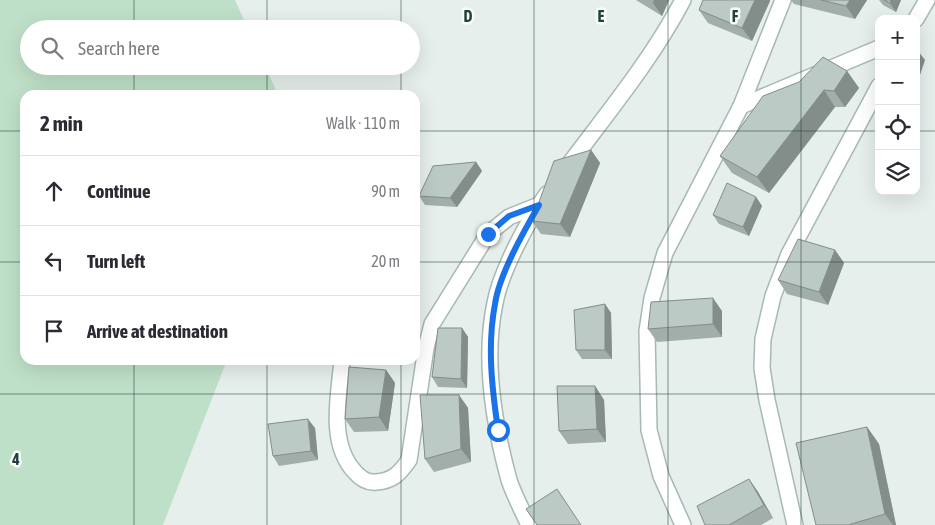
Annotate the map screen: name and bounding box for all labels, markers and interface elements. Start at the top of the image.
text: D [464,7,473,25]
text: E [598,7,605,25]
text: F [732,7,739,25]
map controls [875,15,920,195]
button: + [875,15,920,60]
search box [20,20,420,75]
icon: search [38,34,66,62]
text: Search here [78,37,160,59]
button: − [875,60,920,105]
button: locate [875,105,920,150]
text: 2 min [40,111,83,135]
text: Walk · 110 m [326,114,400,132]
button: layers [875,150,920,195]
icon: ahead [40,177,68,205]
text: Continue [87,180,151,202]
text: 90 m [371,182,400,200]
route end [477,223,500,246]
icon: left [40,247,68,275]
text: Turn left [87,250,145,272]
text: 20 m [371,252,400,270]
icon: arrive [40,317,68,345]
text: Arrive at destination [87,320,228,342]
route start [487,419,510,442]
text: 4 [11,450,20,468]

